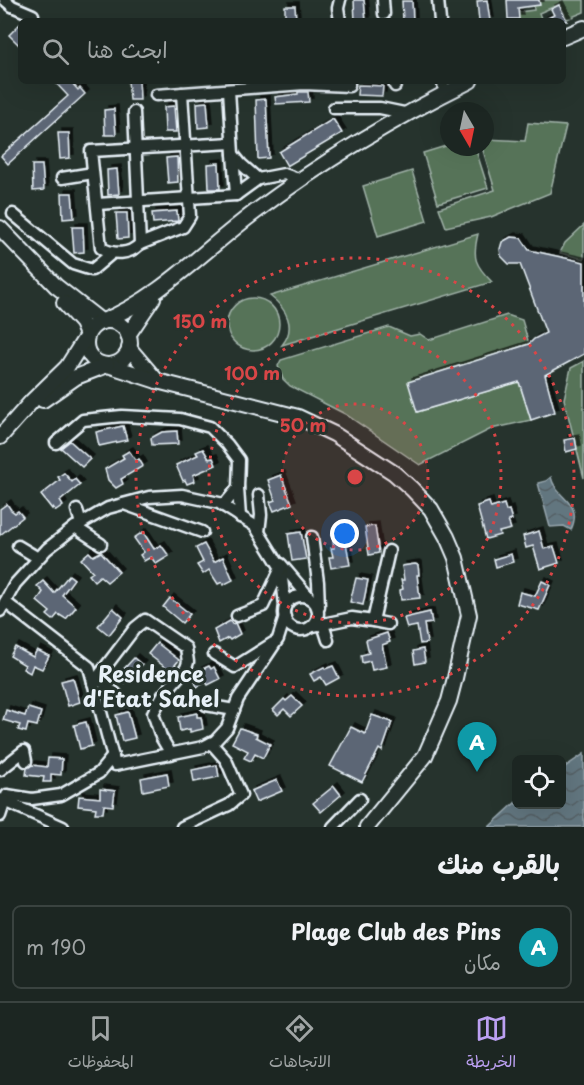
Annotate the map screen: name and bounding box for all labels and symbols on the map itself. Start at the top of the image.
north arrow [440,102,494,156]
text: 150 m [173,307,227,334]
text: 100 m [224,359,280,386]
text: 50 m [280,411,326,438]
centre of rings [345,467,365,487]
your location [330,519,359,548]
district label: Residence d'Etat Sahel [83,656,219,714]
pin: A [458,722,496,772]

